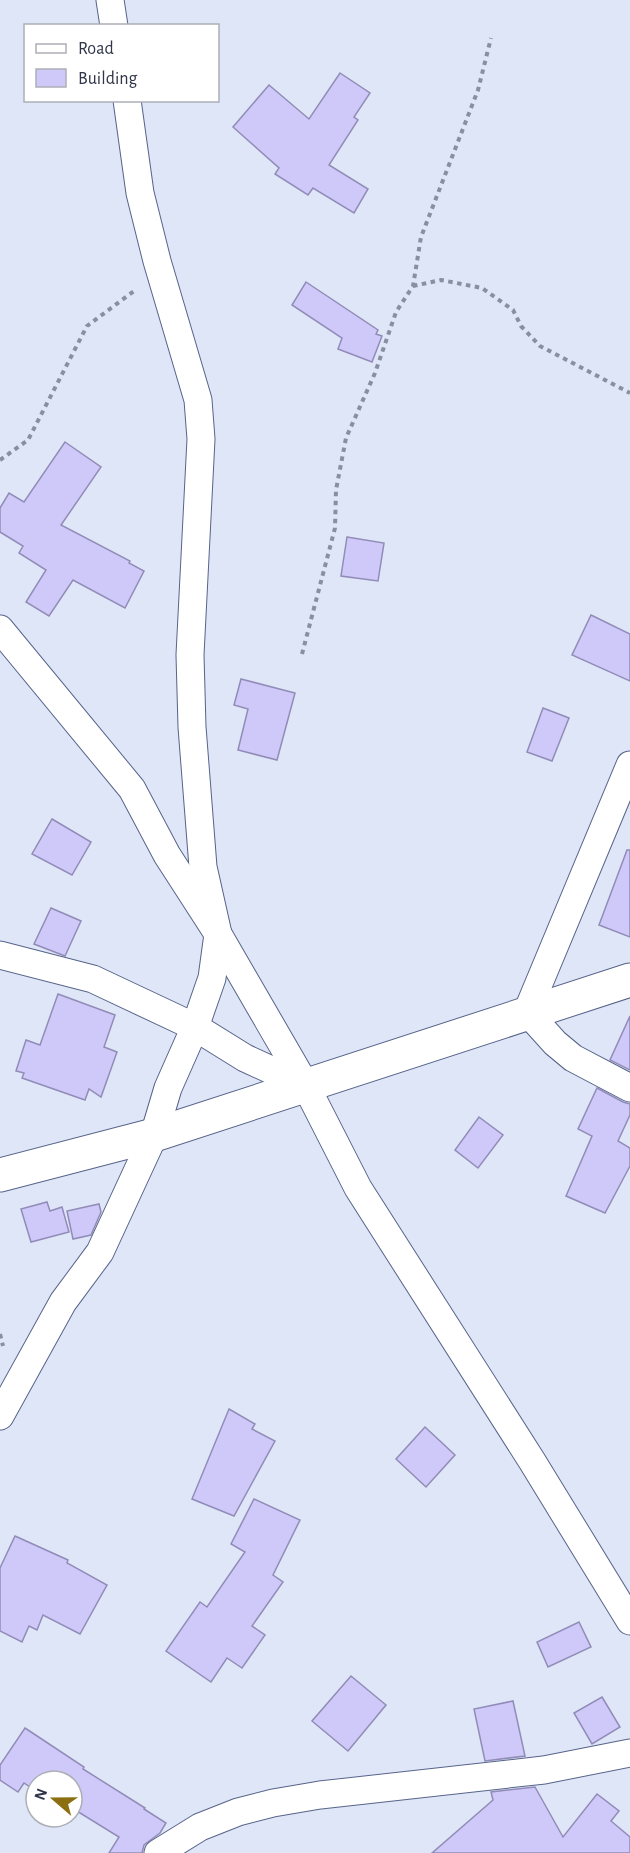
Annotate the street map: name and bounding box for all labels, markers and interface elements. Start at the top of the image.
legend [24,24,219,102]
text: Road [78,40,114,58]
text: Building [78,70,138,88]
north arrow [24,1769,84,1829]
text: N [31,1786,50,1802]

